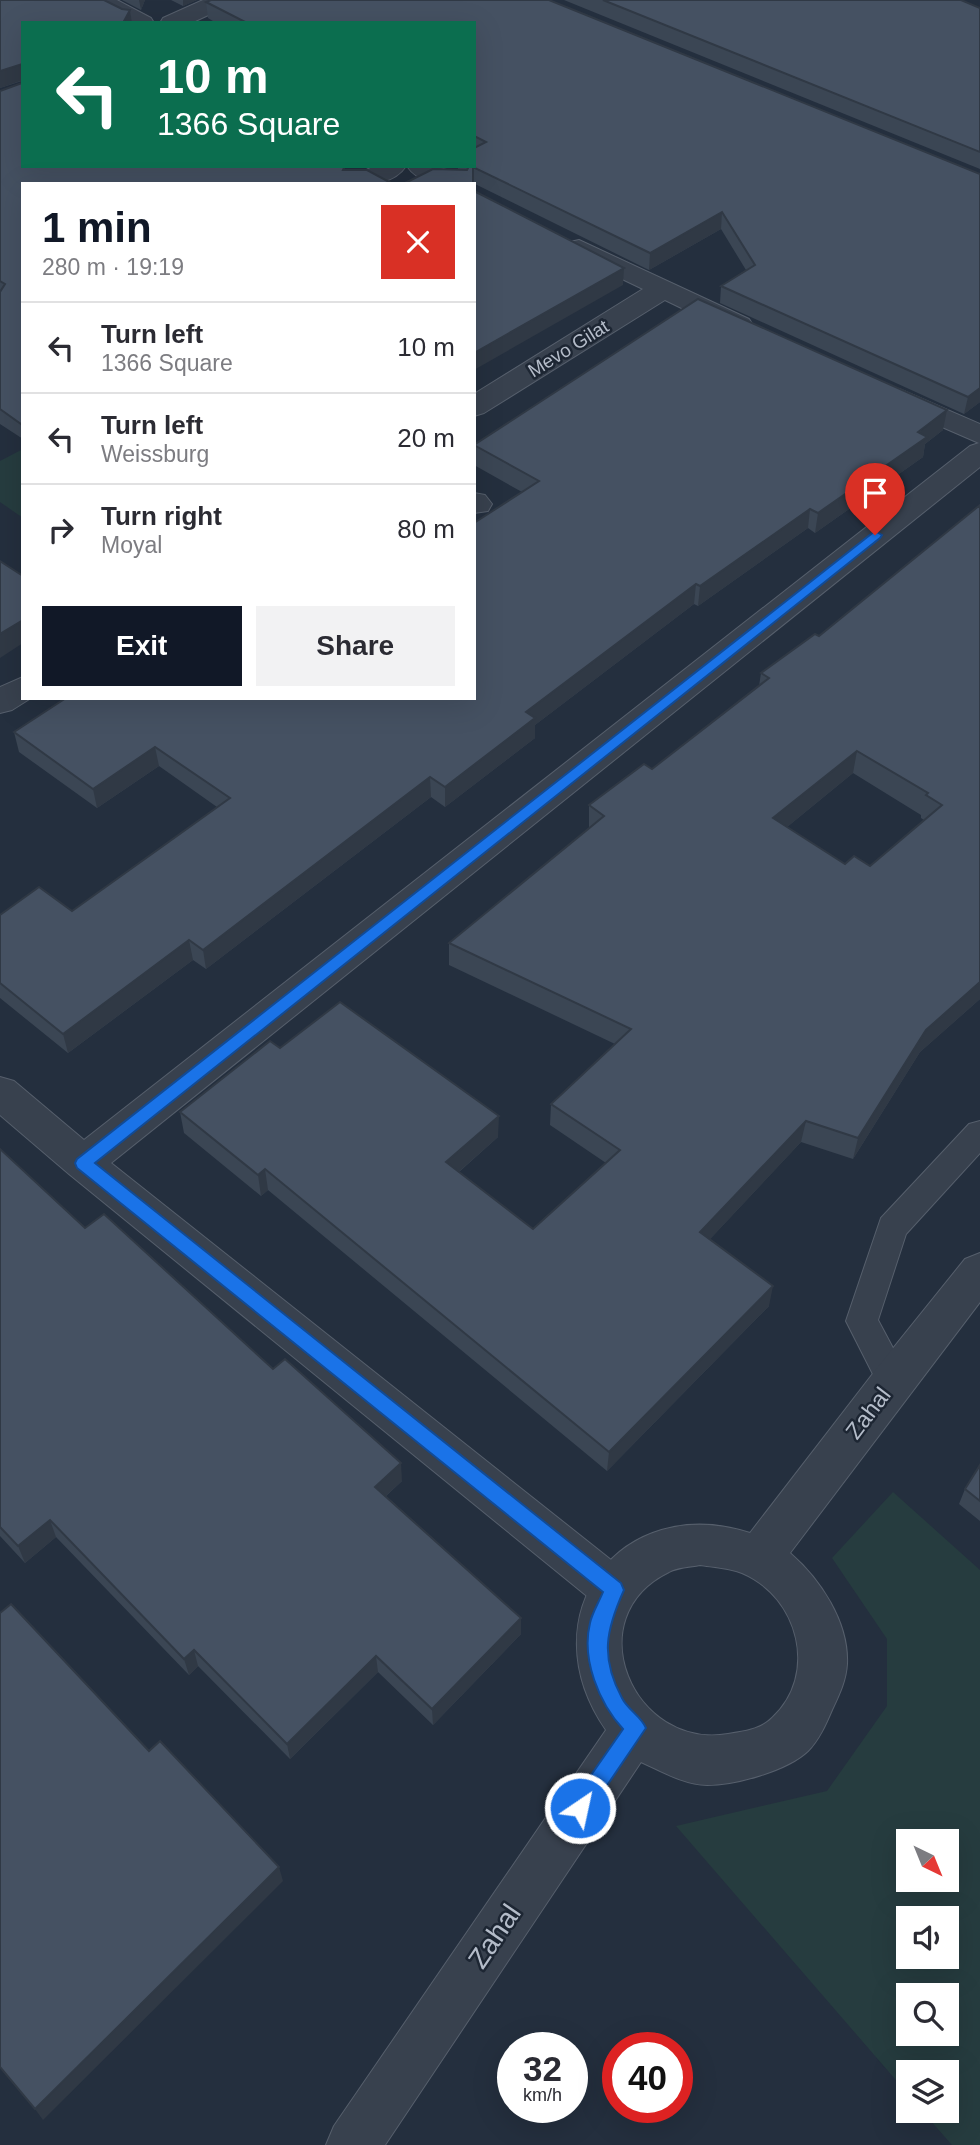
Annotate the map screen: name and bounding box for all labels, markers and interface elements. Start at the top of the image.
icon: left [42,49,133,140]
text: 10 m [157,49,269,103]
text: 1366 Square [157,106,340,142]
text: 1 min [42,204,152,251]
button: close [381,205,455,279]
text: 280 m · 19:19 [42,254,184,280]
street label: Mevo Gilat [524,315,613,381]
text: Turn left [101,319,203,349]
icon: left [42,329,80,367]
text: 10 m [397,332,455,362]
text: 1366 Square [101,350,233,376]
text: Turn left [101,410,203,440]
icon: left [42,420,80,458]
text: 20 m [397,423,455,453]
text: Weissburg [101,441,209,467]
pin [845,463,905,535]
icon: arrive [856,474,894,512]
text: Turn right [101,501,222,531]
icon: right [42,511,80,549]
text: 80 m [397,514,455,544]
text: Moyal [101,532,162,558]
button: Exit [42,606,242,686]
button: Share [256,606,455,686]
street label: Zahal [840,1382,896,1444]
position arrow [543,1771,617,1845]
north arrow [896,1829,959,1892]
map controls [896,1829,959,2123]
street label: Zahal [462,1899,527,1974]
button: sound [896,1906,959,1969]
button: search [896,1983,959,2046]
speed limit sign: 40 [602,2032,693,2123]
text: 32 [523,2049,562,2088]
button: layers [896,2060,959,2123]
text: km/h [523,2085,562,2105]

